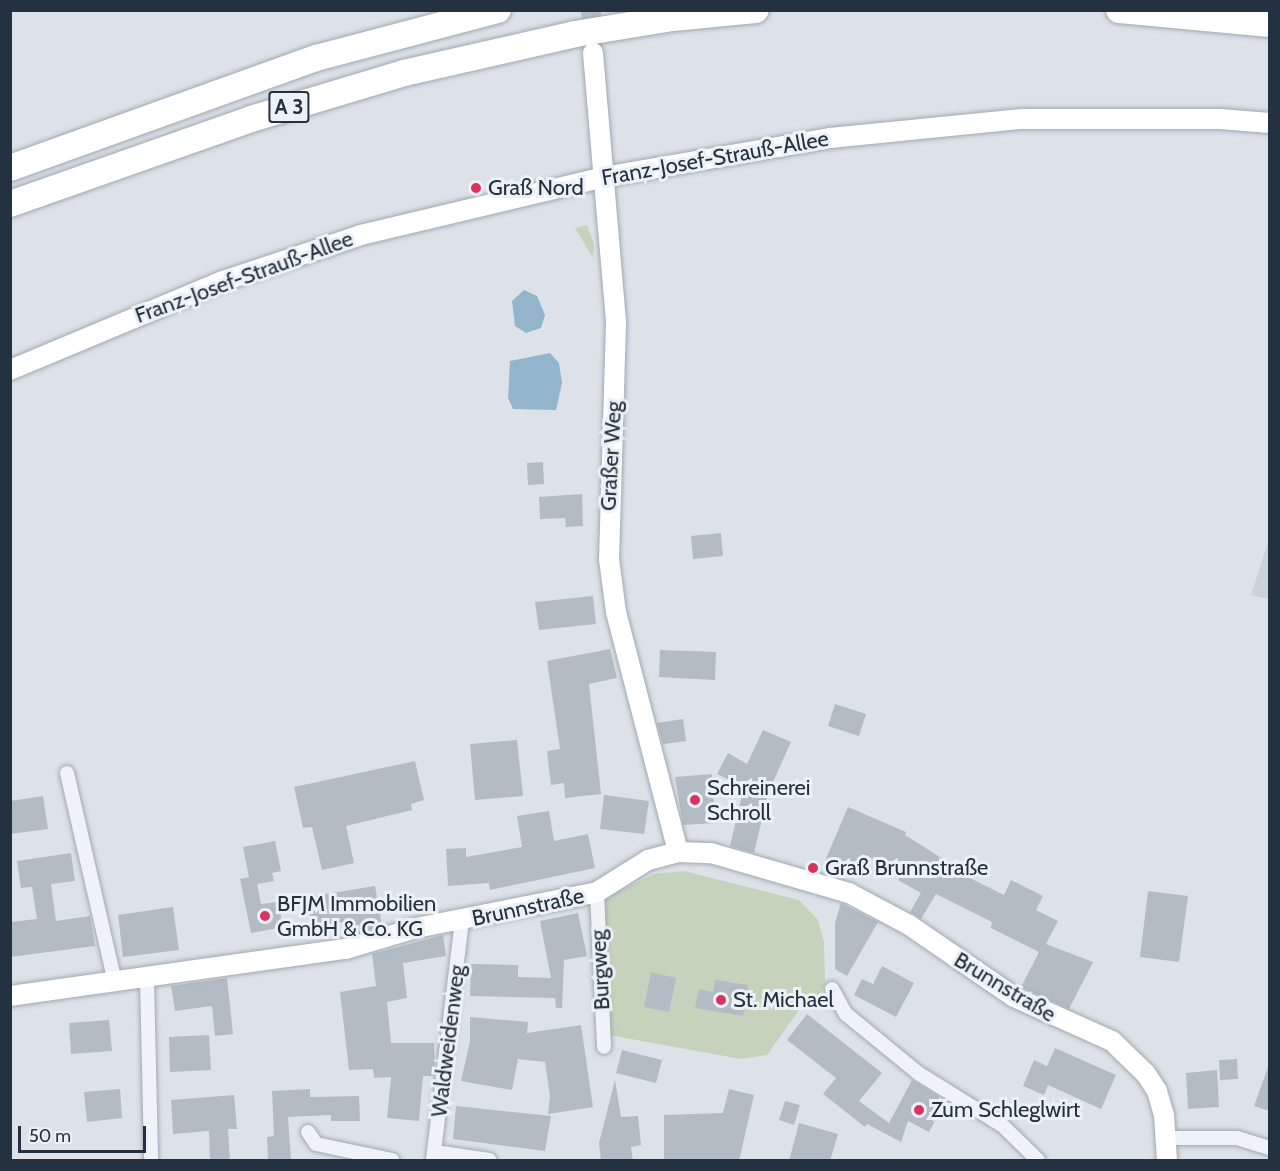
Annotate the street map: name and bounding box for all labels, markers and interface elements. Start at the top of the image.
road number: A 3 [268,89,310,125]
street label: Franz-Josef-Strauß-Allee [599,125,831,191]
place label: Graß Nord [488,175,584,201]
marker: Graß Nord [469,181,483,195]
street label: Franz-Josef-Strauß-Allee [131,225,357,329]
street label: Graßer Weg [595,400,627,512]
place label: Schreinerei Schroll [707,774,811,825]
marker: Schreinerei Schroll [688,793,702,807]
place label: Graß Brunnstraße [825,855,988,881]
marker: Graß Brunnstraße [806,861,820,875]
street label: Brunnstraße [470,882,586,932]
place label: BFJM Immobilien GmbH & Co. KG [277,890,436,942]
marker: BFJM Immobilien GmbH & Co. KG [258,909,272,923]
street label: Burgweg [585,929,615,1011]
street label: Brunnstraße [949,946,1061,1028]
street label: Waldweidenweg [426,963,470,1119]
place label: St. Michael [733,987,834,1013]
marker: St. Michael [714,993,728,1007]
place label: Zum Schleglwirt [931,1097,1080,1123]
marker: Zum Schleglwirt [912,1103,926,1117]
scale bar [21,1114,148,1152]
text: 50 m [29,1125,71,1147]

